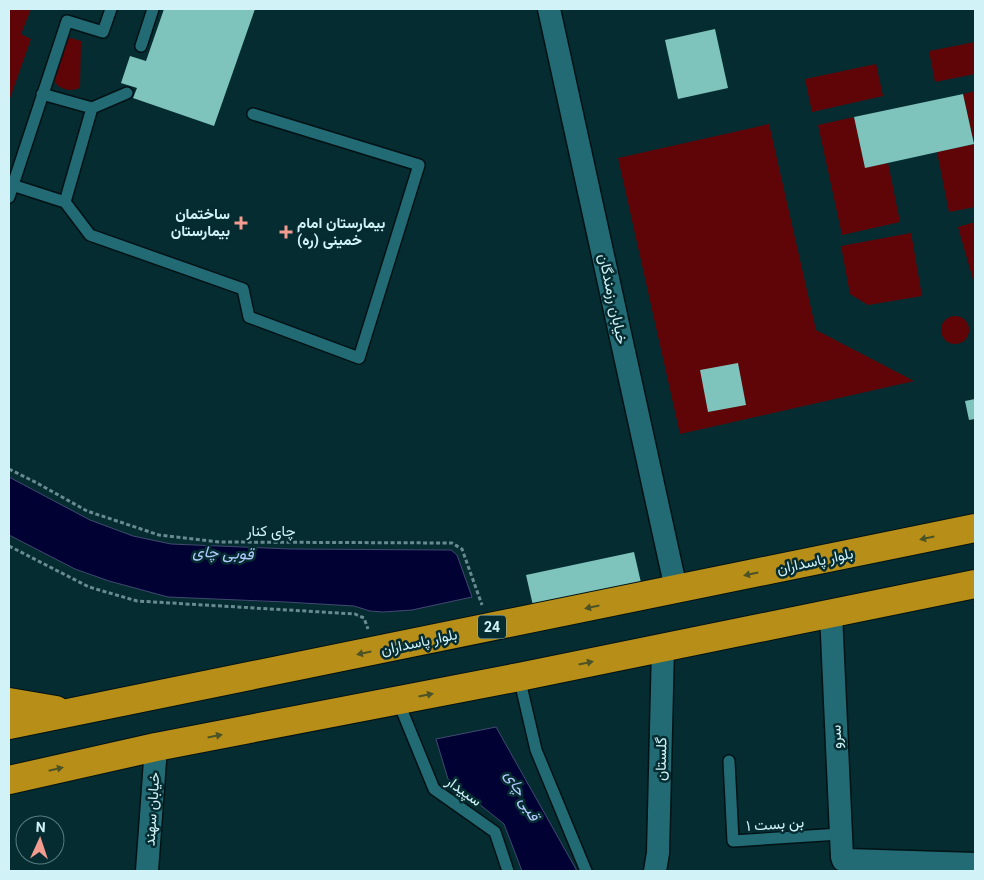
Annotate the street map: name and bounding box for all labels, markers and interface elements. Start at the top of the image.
place label: ساختمان بیمارستان [171,205,230,240]
place label: بیمارستان امام خمینی (ره) [297,214,385,249]
marker: ساختمان بیمارستان [234,216,248,230]
marker: بیمارستان امام خمینی (ره) [279,225,293,239]
street label: خیابان رزمندگان [595,252,631,346]
street label: چای کنار [245,522,296,541]
one-way arrow [920,534,935,542]
water label: قوبی چای [192,541,256,566]
street label: بلوار پاسداران [775,544,855,579]
one-way arrow [744,570,759,578]
one-way arrow [584,603,600,611]
road number: 24 [478,616,506,638]
street label: بلوار پاسداران [379,625,459,660]
one-way arrow [356,650,372,658]
one-way arrow [578,659,594,667]
one-way arrow [419,691,434,699]
street label: سرو [827,724,845,749]
one-way arrow [208,731,224,739]
street label: گلستان [652,737,670,781]
one-way arrow [49,765,64,773]
water label: قبی چای [499,767,545,826]
street label: خیابان سهند [140,771,164,847]
street label: سپیدار [441,771,486,811]
street label: بن بست ۱ [745,813,805,836]
north arrow [15,815,65,865]
text: N [35,819,46,835]

